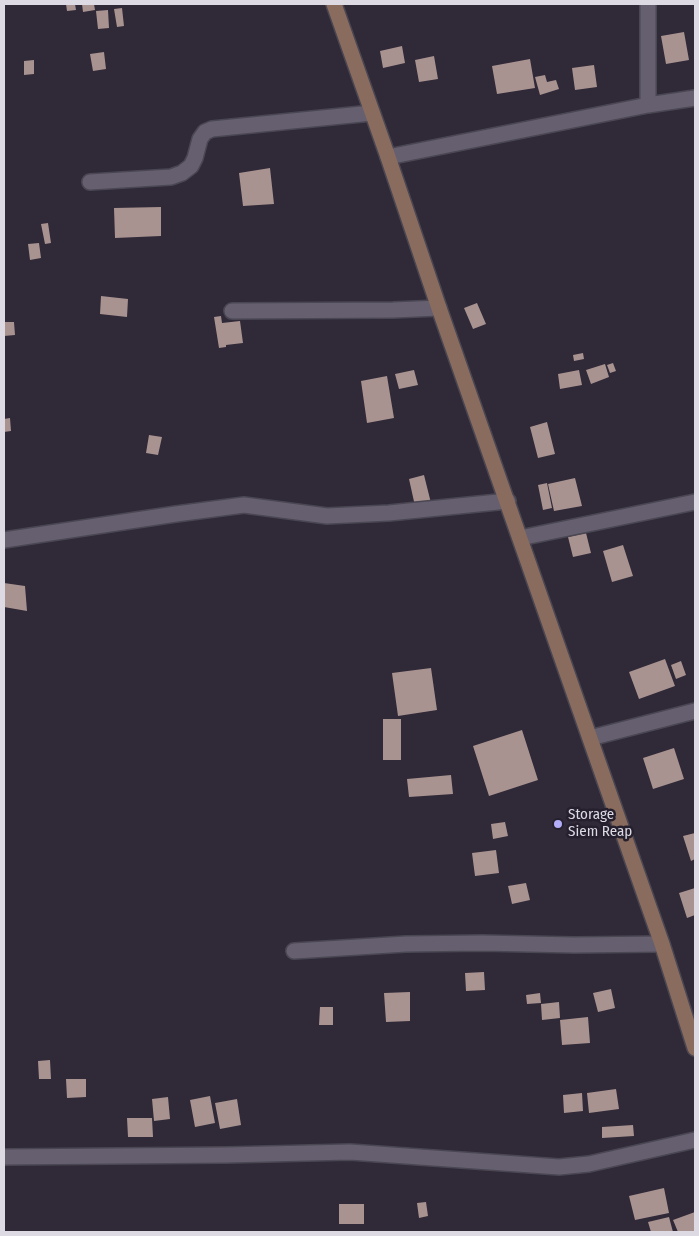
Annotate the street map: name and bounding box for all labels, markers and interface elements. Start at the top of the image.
place label: Storage Siem Reap [568,806,632,841]
marker: Storage Siem Reap [552,818,564,830]

